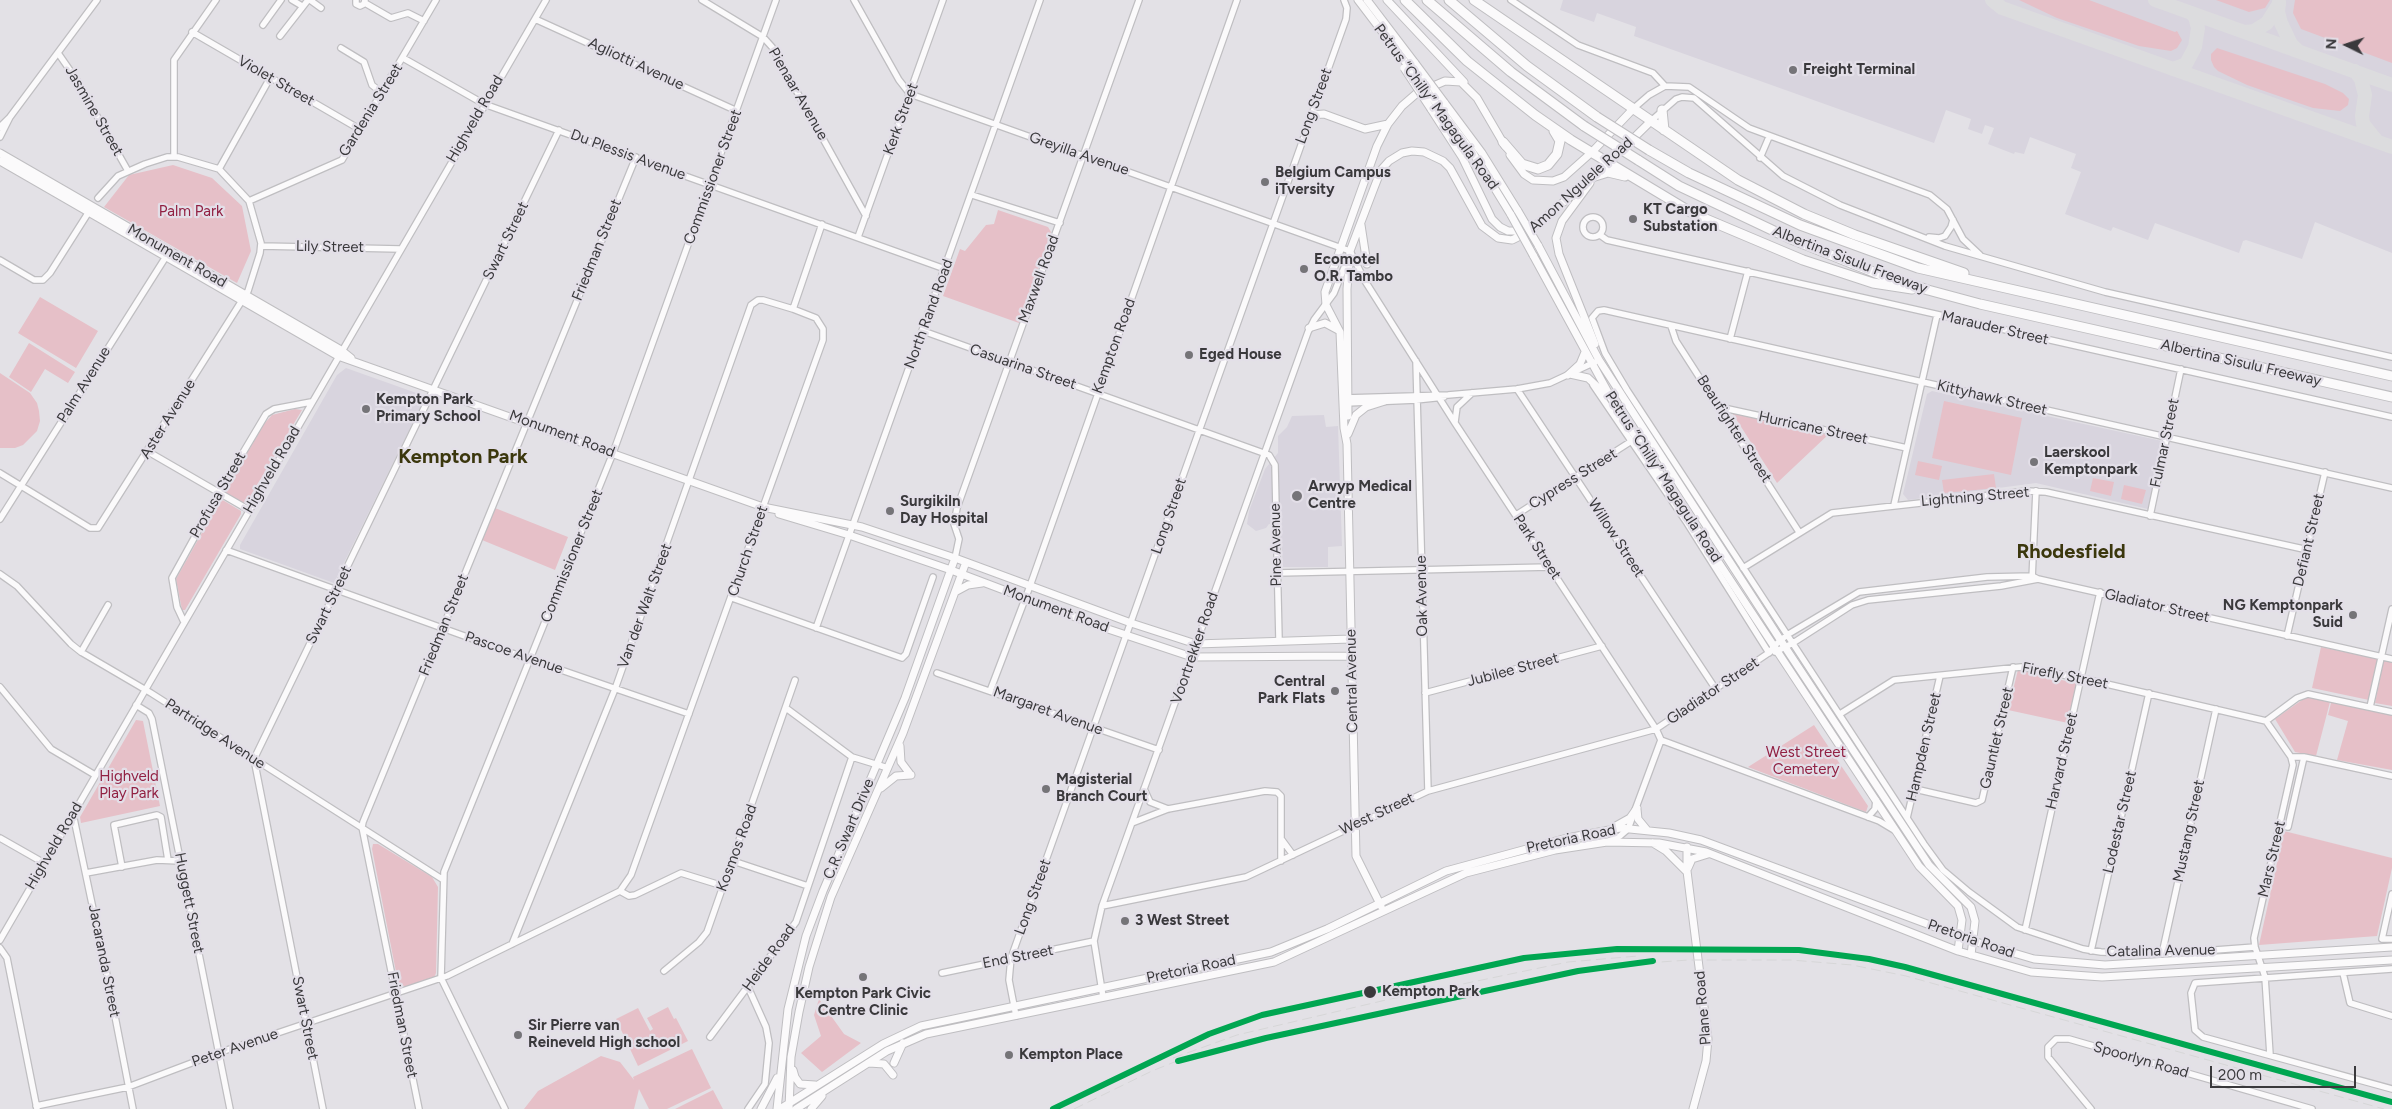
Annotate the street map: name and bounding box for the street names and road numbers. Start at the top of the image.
street label: Petrus “Chilly” Magagula Road [1370,21,1502,193]
street label: Agliotti Avenue [585,34,687,94]
street label: Pienaar Avenue [764,45,832,143]
street label: Violet Street [235,52,317,110]
street label: Gardenia Street [335,60,407,160]
street label: Jasmine Street [61,63,127,159]
street label: Long Street [1292,66,1336,146]
street label: Highveld Road [443,72,507,166]
street label: Kerk Street [880,81,922,157]
street label: Commissioner Street [680,107,746,247]
street label: Du Plessis Avenue [568,126,688,184]
street label: Greyilla Avenue [1027,128,1131,180]
street label: Amon Ngulele Road [1525,134,1637,236]
street label: Friedman Street [568,197,626,303]
street label: Swart Street [479,199,533,283]
street label: Monument Road [124,220,230,292]
street label: Albertina Sisulu Freeway [1770,222,1930,298]
street label: Maxwell Road [1015,233,1063,325]
street label: Lily Street [296,237,364,257]
street label: North Rand Road [901,257,957,371]
street label: Kempton Road [1088,296,1140,396]
street label: Marauder Street [1940,307,2050,349]
street label: Albertina Sisulu Freeway [2159,336,2323,390]
street label: Casuarina Street [967,340,1079,394]
street label: Palm Avenue [53,343,115,427]
street label: Beaufighter Street [1693,372,1775,486]
street label: Aster Avenue [136,376,200,462]
street label: Kittyhawk Street [1935,377,2049,419]
street label: Petrus “Chilly” Magagula Road [1601,388,1725,566]
street label: Fulmar Street [2147,397,2183,489]
street label: Monument Road [507,406,617,462]
street label: Hurricane Street [1757,408,1869,448]
street label: Highveld Road [240,423,304,517]
street label: Cypress Street [1526,445,1620,513]
street label: Profusa Street [186,449,250,541]
street label: Long Street [1148,476,1190,556]
street label: Lightning Street [1920,483,2030,511]
street label: Commissioner Street [537,487,607,625]
street label: Defiant Street [2290,492,2328,588]
street label: Willow Street [1584,495,1648,581]
street label: Church Street [724,503,772,599]
street label: Pine Avenue [1266,503,1286,587]
street label: Park Street [1509,511,1565,583]
street label: Van der Walt Street [614,541,676,671]
street label: Oak Avenue [1412,555,1432,637]
street label: Swart Street [302,563,356,647]
street label: Friedman Street [415,572,473,678]
street label: Monument Road [1001,581,1111,637]
street label: Gladiator Street [2103,585,2211,627]
street label: Voortrekker Road [1167,590,1223,706]
street label: Pascoe Avenue [463,628,565,678]
street label: Central Avenue [1342,629,1362,733]
street label: Jubilee Street [1465,649,1561,691]
street label: Gladiator Street [1663,654,1763,728]
street label: Firefly Street [2020,659,2110,693]
street label: Margaret Avenue [991,683,1105,739]
street label: Gauntlet Street [1976,685,2018,791]
street label: Hampden Street [1903,691,1945,803]
street label: Partridge Avenue [162,695,268,773]
street label: Harvard Street [2042,711,2082,811]
street label: Lodestar Street [2099,769,2141,875]
street label: C.R. Swart Drive [820,776,878,882]
street label: Mustang Street [2169,778,2209,884]
street label: West Street [1337,789,1417,839]
street label: Highveld Road [22,799,86,893]
street label: Kosmos Road [713,802,761,894]
street label: Mars Street [2254,819,2290,899]
street label: Pretoria Road [1525,821,1617,857]
street label: Huggett Street [170,851,208,955]
street label: Long Street [1011,857,1055,937]
street label: Jacaranda Street [84,903,124,1019]
street label: Pretoria Road [1925,916,2017,962]
street label: Heide Road [739,921,799,995]
street label: End Street [981,941,1055,973]
street label: Catalina Avenue [2106,941,2216,961]
street label: Pretoria Road [1145,951,1237,987]
street label: Friedman Street [383,970,421,1080]
street label: Plane Road [1691,970,1715,1046]
street label: Swart Street [288,975,322,1061]
street label: Peter Avenue [189,1025,281,1071]
street label: Spoorlyn Road [2091,1038,2191,1082]

